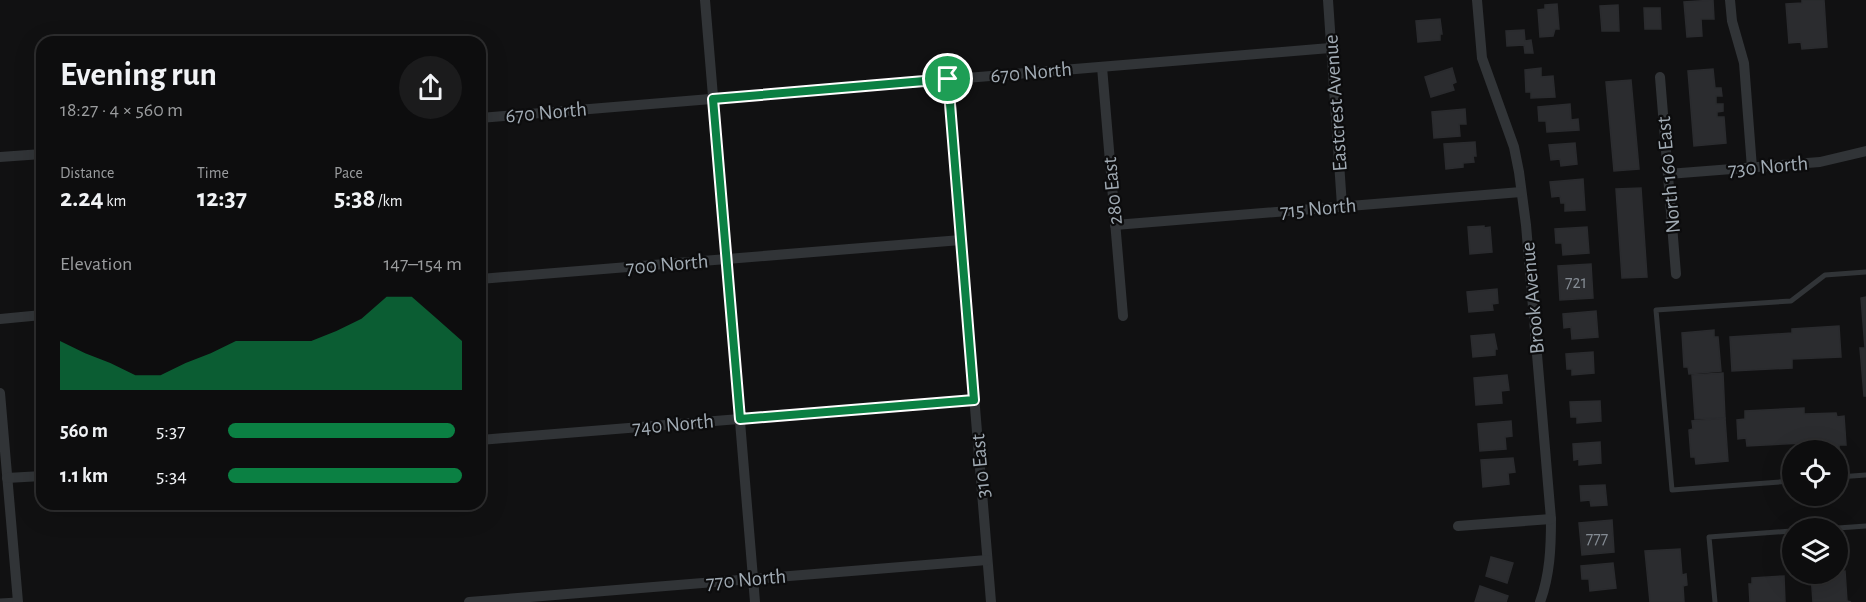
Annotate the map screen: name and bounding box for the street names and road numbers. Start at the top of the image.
street label: Eastcrest Avenue [1320,34,1351,172]
street label: 670 North [989,58,1073,87]
street label: 670 North [504,98,588,127]
street label: North 160 East [1653,115,1684,234]
street label: 730 North [1727,153,1809,180]
street label: 280 East [1099,156,1126,226]
street label: 715 North [1279,195,1357,222]
street label: Brook Avenue [1517,241,1548,355]
street label: 700 North [625,250,709,279]
street label: 740 North [631,410,715,439]
street label: 310 East [967,433,994,499]
street label: 770 North [705,566,787,593]

